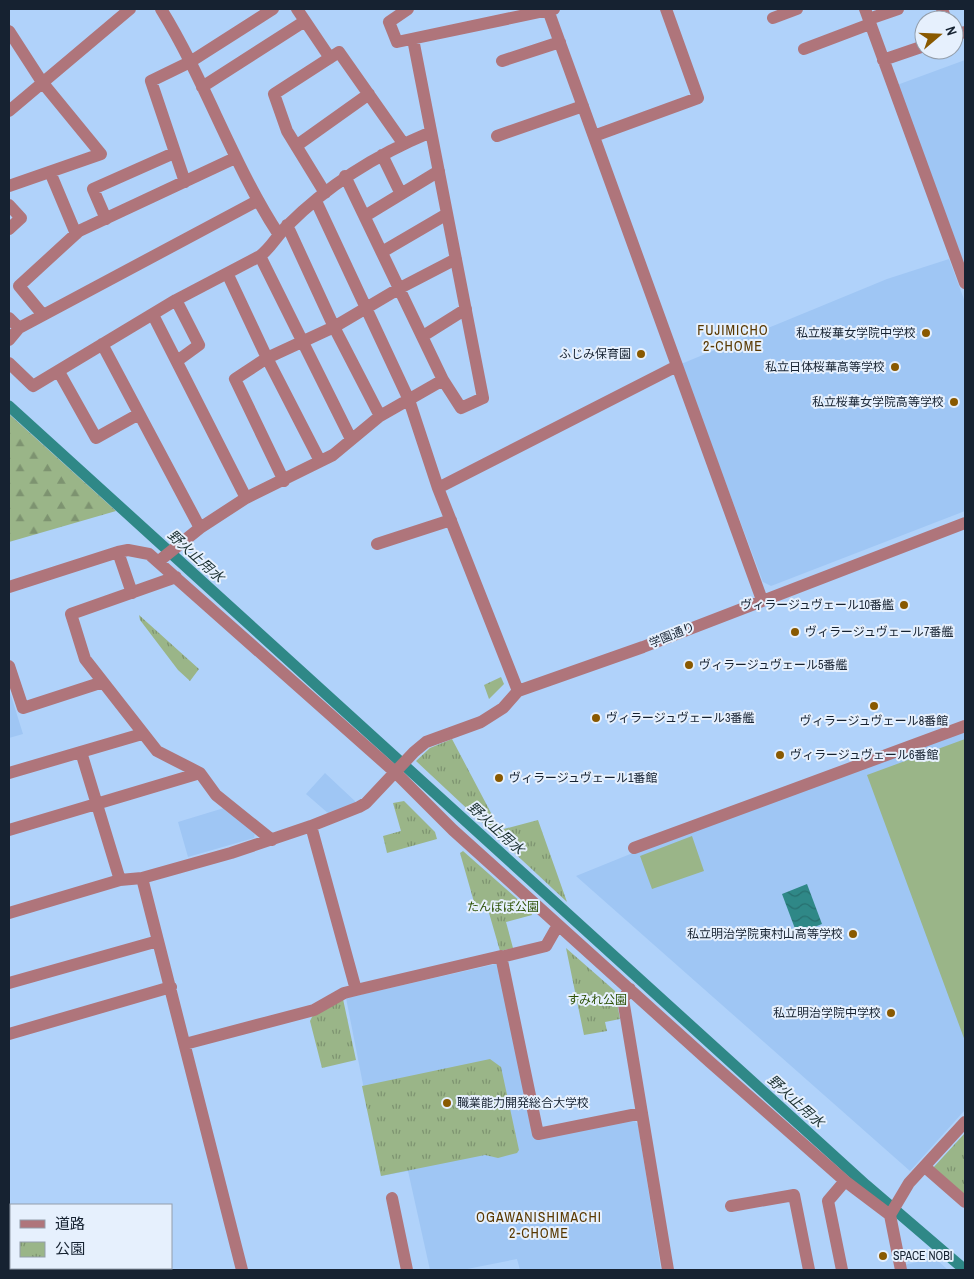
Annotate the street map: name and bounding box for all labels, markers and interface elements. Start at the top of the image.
north arrow [914,10,964,60]
text: N [941,24,961,38]
district label: FUJIMICHO 2-CHOME [697,321,769,355]
place label: 私立桜華女学院中学校 [796,325,916,341]
marker: 私立桜華女学院中学校 [920,327,932,339]
place label: ふじみ保育園 [559,346,631,362]
marker: ふじみ保育園 [635,348,647,360]
place label: 私立日体桜華高等学校 [765,359,885,375]
marker: 私立日体桜華高等学校 [889,361,901,373]
place label: 私立桜華女学院高等学校 [812,394,944,410]
marker: 私立桜華女学院高等学校 [948,396,960,408]
water label: 野火止用水 [164,526,230,587]
place label: ヴィラージュヴェール10番艦 [740,597,894,613]
marker: ヴィラージュヴェール10番艦 [898,599,910,611]
street label: 学園通り [647,619,697,651]
place label: ヴィラージュヴェール7番艦 [805,624,953,640]
marker: ヴィラージュヴェール7番艦 [789,626,801,638]
place label: ヴィラージュヴェール5番艦 [699,657,847,673]
marker: ヴィラージュヴェール5番艦 [683,659,695,671]
marker: ヴィラージュヴェール8番館 [868,700,880,712]
place label: ヴィラージュヴェール3番艦 [606,710,754,726]
marker: ヴィラージュヴェール3番艦 [590,712,602,724]
place label: ヴィラージュヴェール8番館 [800,713,948,729]
place label: ヴィラージュヴェール6番館 [790,747,938,763]
marker: ヴィラージュヴェール6番館 [774,749,786,761]
place label: ヴィラージュヴェール1番館 [509,770,657,786]
marker: ヴィラージュヴェール1番館 [493,772,505,784]
water label: 野火止用水 [464,798,530,859]
park label: たんぽぽ公園 [467,899,539,915]
place label: 私立明治学院東村山高等学校 [687,926,843,942]
marker: 私立明治学院東村山高等学校 [847,928,859,940]
park label: すみれ公園 [567,992,627,1008]
place label: 私立明治学院中学校 [773,1005,881,1021]
marker: 私立明治学院中学校 [885,1007,897,1019]
water label: 野火止用水 [764,1071,830,1132]
place label: 職業能力開発総合大学校 [457,1095,589,1111]
marker: 職業能力開発総合大学校 [441,1097,453,1109]
legend [10,1204,172,1269]
district label: OGAWANISHIMACHI 2-CHOME [476,1208,602,1242]
text: 道路 [55,1213,85,1234]
text: 公園 [55,1238,85,1259]
place label: SPACE NOBI [893,1248,952,1264]
marker: SPACE NOBI [877,1250,889,1262]

